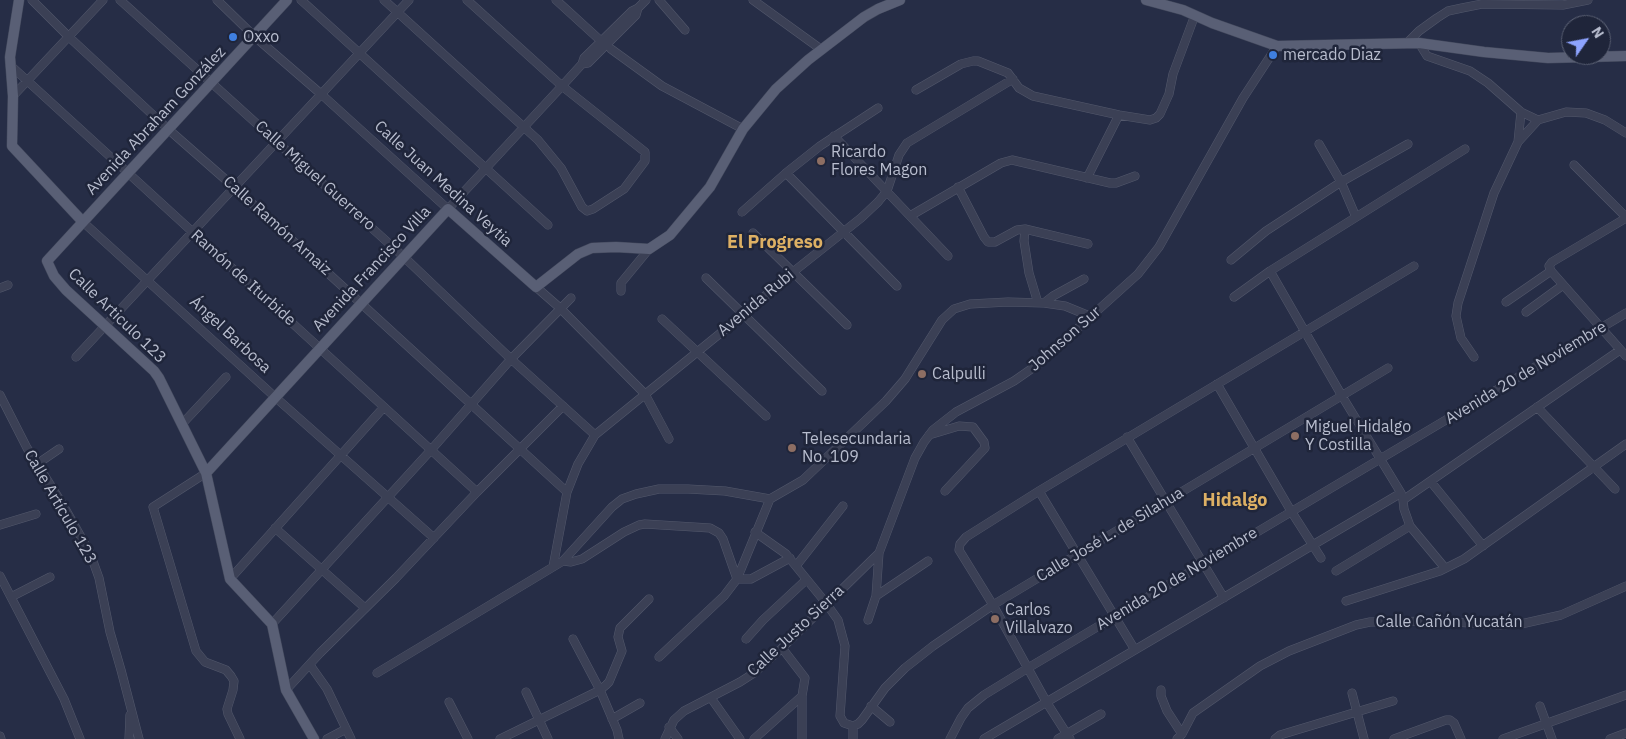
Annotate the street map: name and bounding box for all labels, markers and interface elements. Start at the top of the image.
north arrow [1561,15,1611,65]
text: N [1587,23,1608,42]
place label: Oxxo [243,27,279,47]
marker: Oxxo [227,31,239,43]
street label: Avenida Abraham González [82,43,230,199]
place label: mercado Diaz [1283,45,1381,65]
marker: mercado Diaz [1267,49,1279,61]
street label: Calle Miguel Guerrero [251,117,379,235]
street label: Calle Juan Medina Veytia [370,117,516,251]
place label: Ricardo Flores Magon [831,142,927,180]
marker: Ricardo Flores Magon [815,155,827,167]
street label: Calle Ramón Arnaiz [219,172,335,280]
street label: Avenida Francisco Villa [309,202,435,336]
street label: Ramón de Iturbide [187,226,299,330]
district label: El Progreso [727,232,823,254]
street label: Calle Articulo 123 [64,264,170,368]
street label: Avenida Rubi [714,266,798,340]
street label: Ángel Barbosa [185,292,275,378]
street label: Johnson Sur [1025,303,1105,375]
street label: Avenida 20 de Noviembre [1442,317,1610,429]
place label: Calpulli [932,364,986,384]
marker: Calpulli [916,368,928,380]
place label: Miguel Hidalgo Y Costilla [1305,417,1411,455]
place label: Telesecundaria No. 109 [802,429,911,467]
marker: Miguel Hidalgo Y Costilla [1289,430,1301,442]
marker: Telesecundaria No. 109 [786,442,798,454]
street label: Calle Artículo 123 [20,447,100,567]
street label: Calle José L. de Silahua [1033,483,1187,587]
district label: Hidalgo [1203,490,1267,512]
street label: Avenida 20 de Noviembre [1093,523,1261,635]
street label: Calle Justo Sierra [744,581,848,681]
place label: Carlos Villalvazo [1005,600,1073,638]
street label: Calle Cañón Yucatán [1376,612,1522,632]
marker: Carlos Villalvazo [989,613,1001,625]

